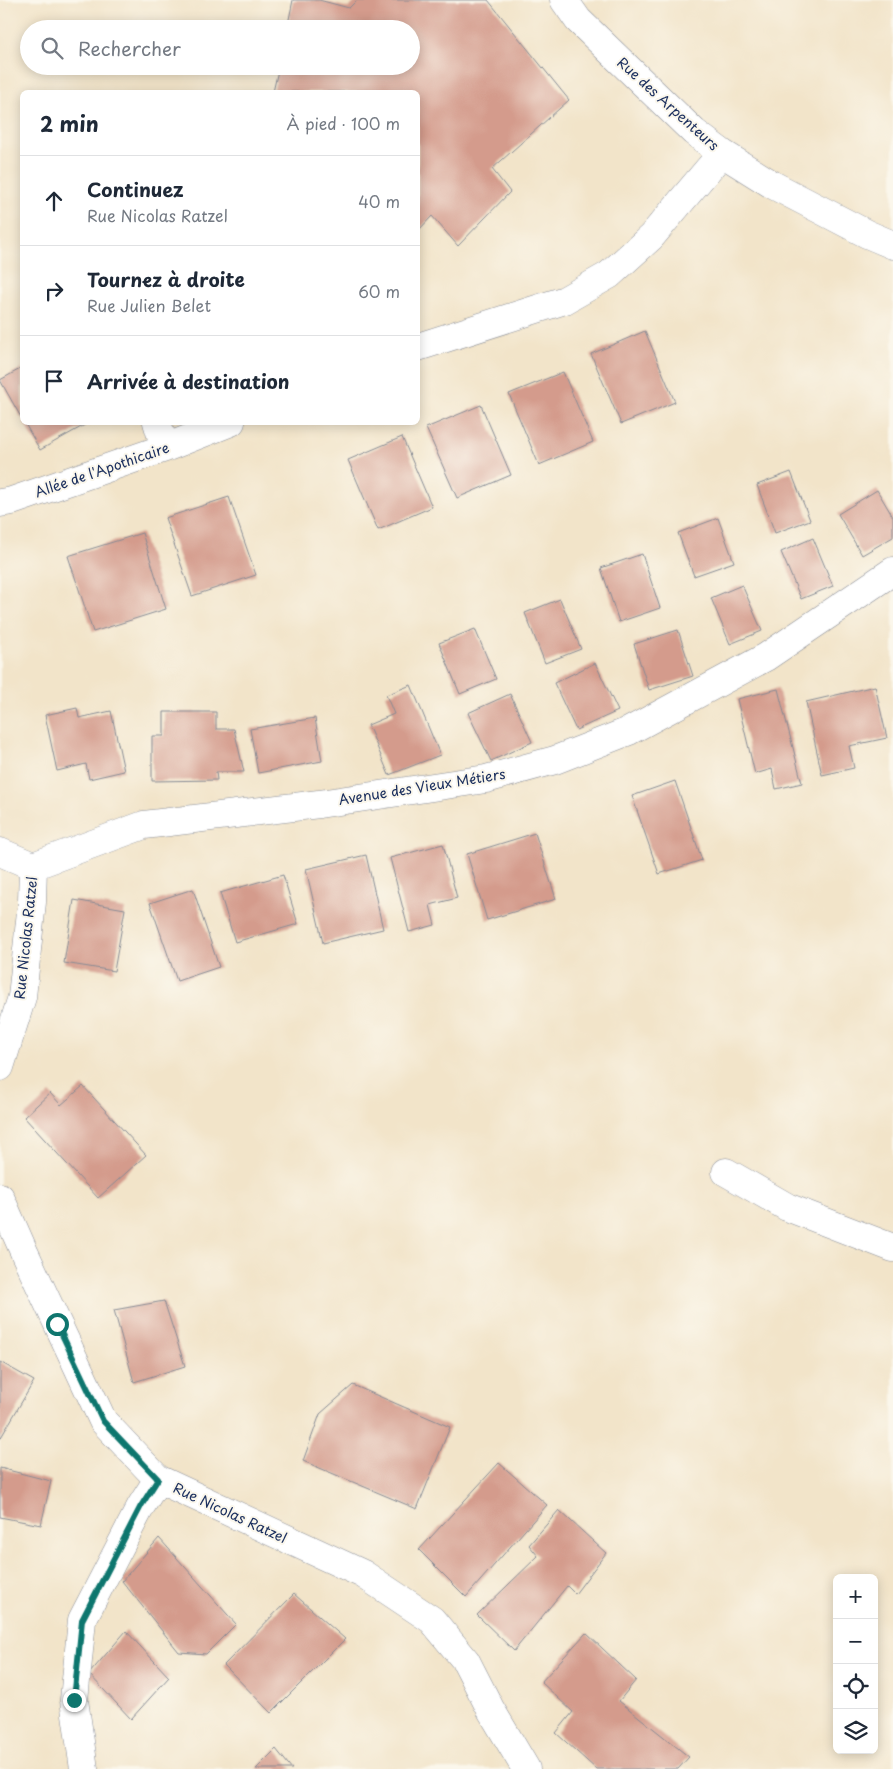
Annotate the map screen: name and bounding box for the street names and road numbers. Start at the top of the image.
street label: Rue des Arpenteurs [613,52,724,155]
street label: Allée de l'Apothicaire [32,437,172,502]
street label: Avenue des Vieux Métiers [337,763,507,810]
street label: Rue Nicolas Ratzel [9,876,42,1000]
street label: Rue Nicolas Ratzel [170,1477,290,1548]

